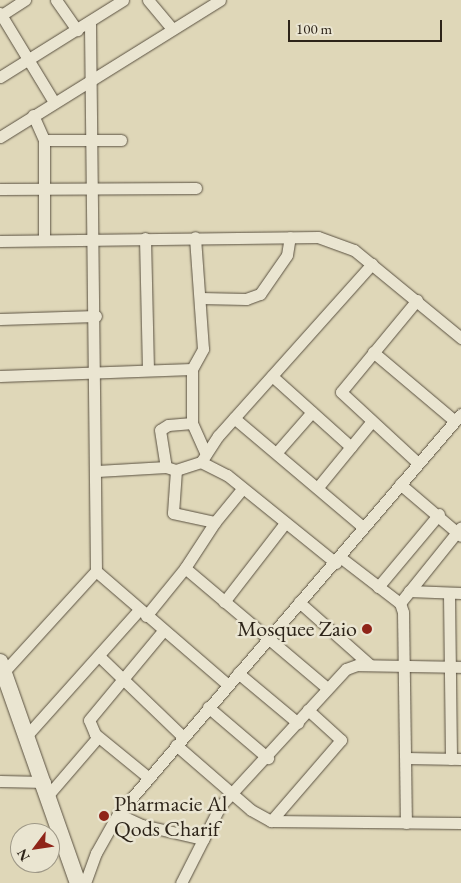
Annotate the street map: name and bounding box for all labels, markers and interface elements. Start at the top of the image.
scale bar [291,10,445,42]
text: 100 m [296,19,332,38]
place label: Mosquee Zaio [237,616,357,642]
marker: Mosquee Zaio [361,623,373,635]
place label: Pharmacie Al Qods Charif [114,790,227,841]
marker: Pharmacie Al Qods Charif [98,810,110,822]
north arrow [10,823,60,873]
text: N [12,846,34,865]

